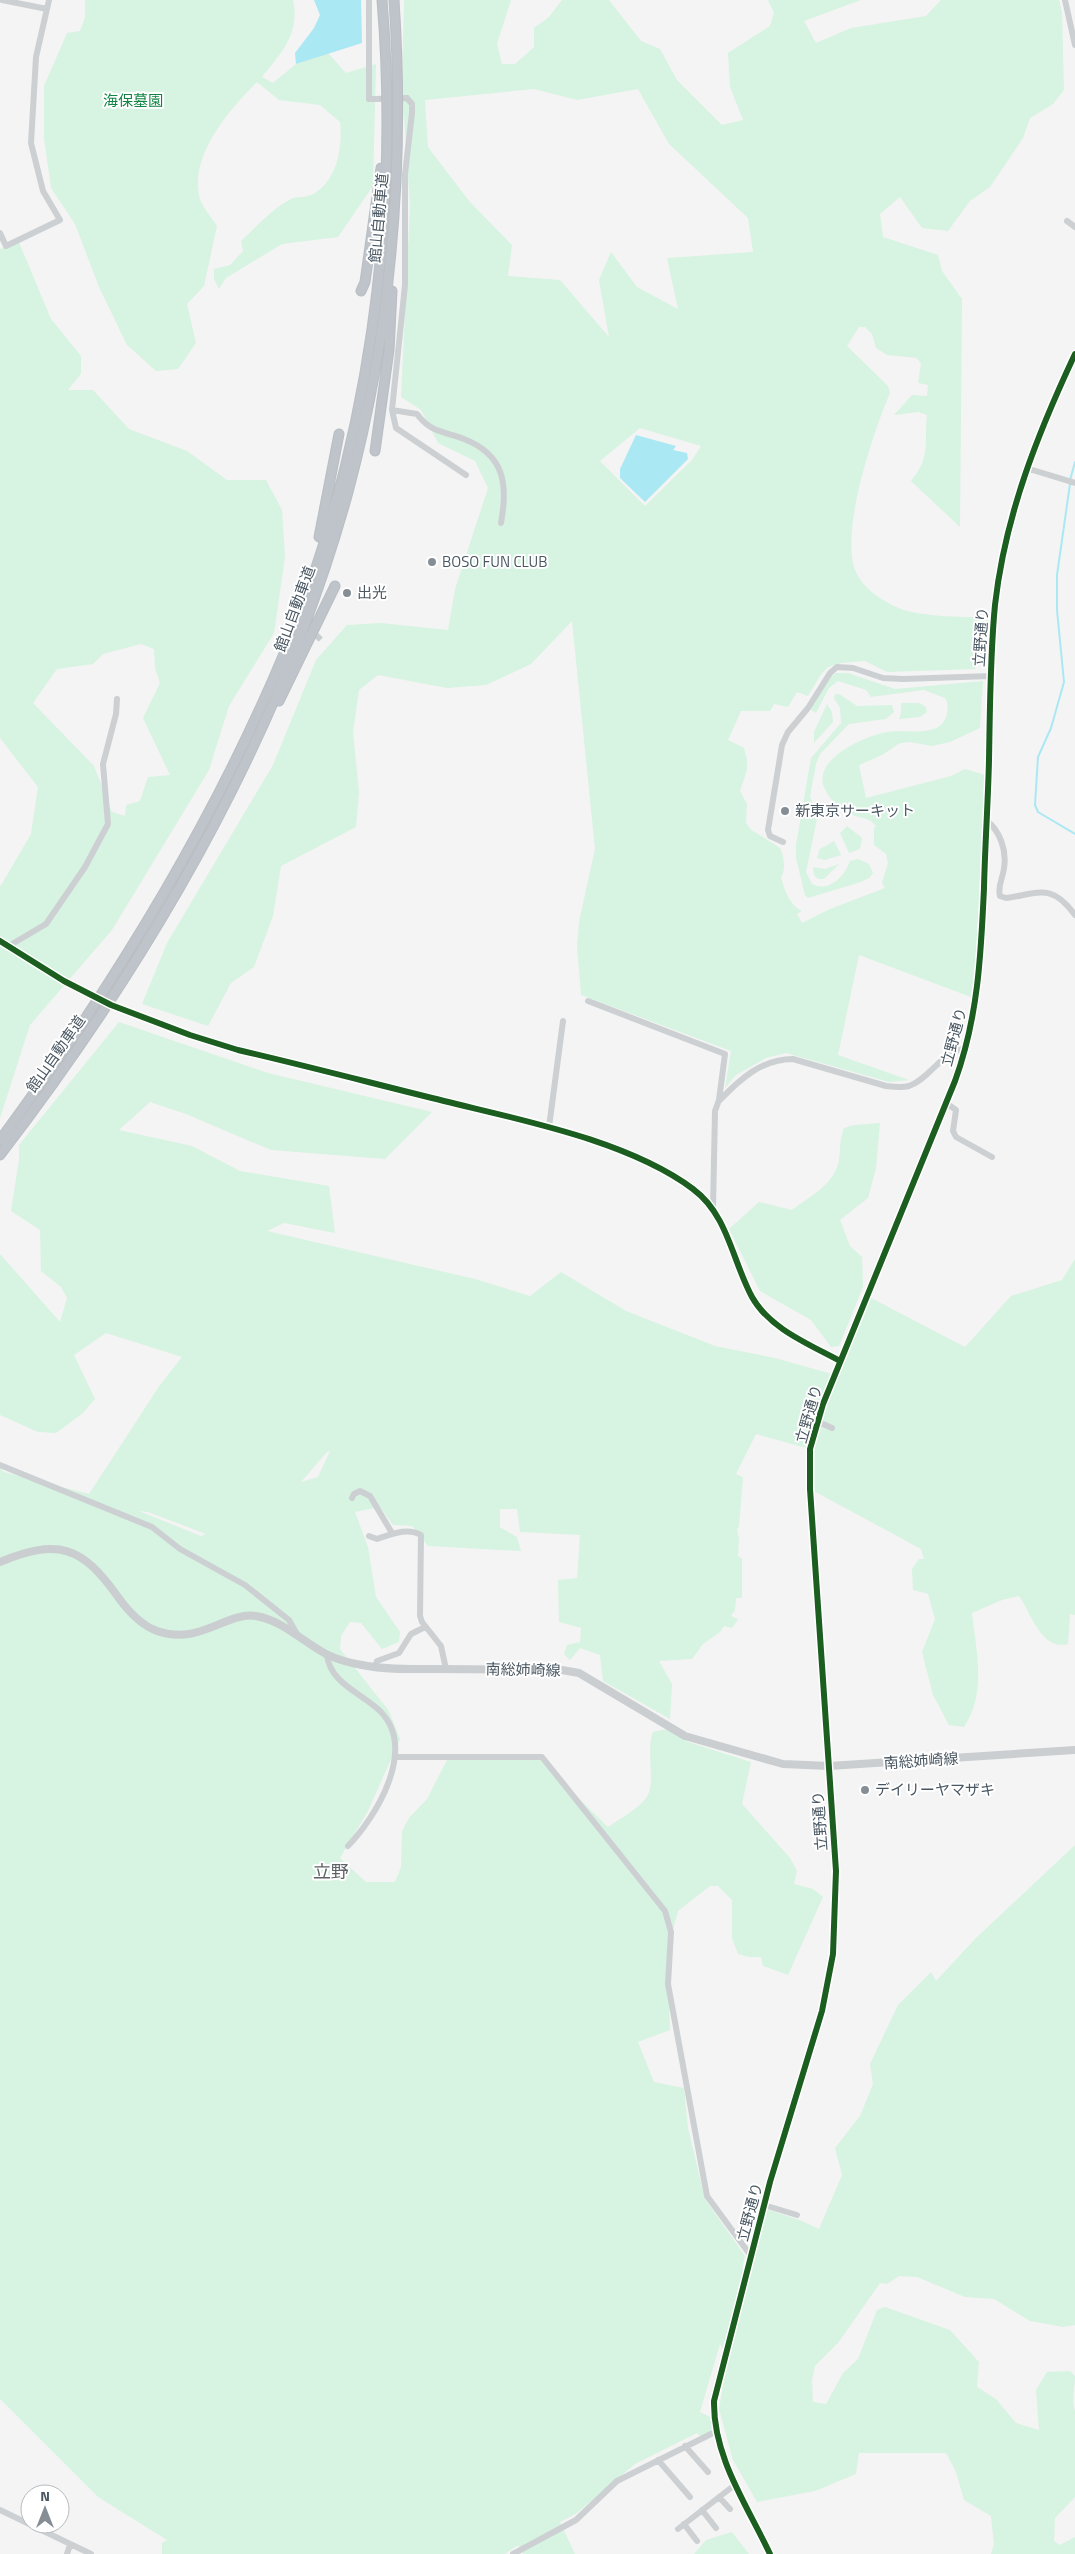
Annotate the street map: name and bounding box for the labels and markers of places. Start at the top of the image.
place label: BOSO FUN CLUB [442,550,548,573]
marker: BOSO FUN CLUB [426,556,438,568]
place label: 出光 [357,581,387,604]
marker: 出光 [341,587,353,599]
place label: 新東京サーキット [795,799,915,822]
marker: 新東京サーキット [779,805,791,817]
place label: デイリーヤマザキ [875,1778,995,1801]
marker: デイリーヤマザキ [859,1784,871,1796]

